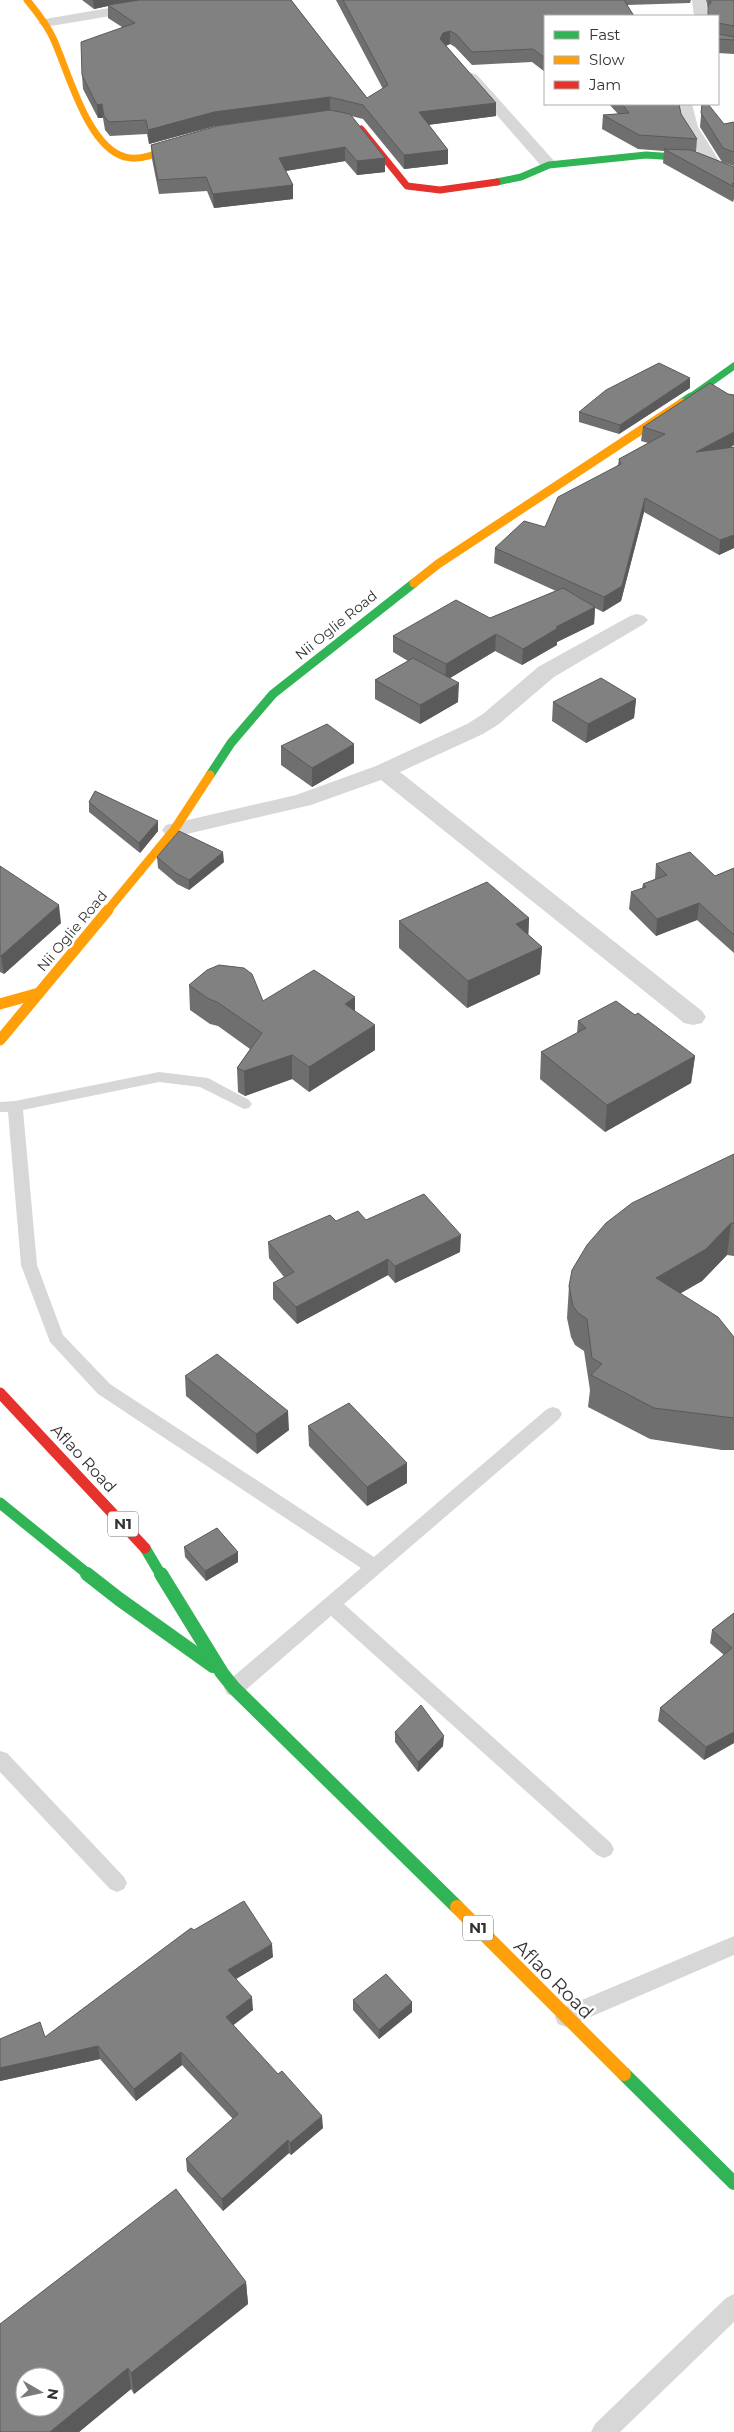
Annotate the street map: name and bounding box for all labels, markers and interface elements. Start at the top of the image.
legend [544,15,719,105]
text: Fast [589,25,620,44]
text: Slow [589,50,625,69]
text: Jam [588,75,621,94]
street label: Nii Oglie Road [291,586,381,664]
street label: Nii Oglie Road [33,887,111,975]
street label: Aflao Road [47,1420,120,1497]
road number: N1 [108,1512,138,1536]
road number: N1 [463,1916,493,1940]
street label: Aflao Road [509,1935,598,2024]
north arrow [15,2367,65,2417]
text: N [43,2387,63,2401]

